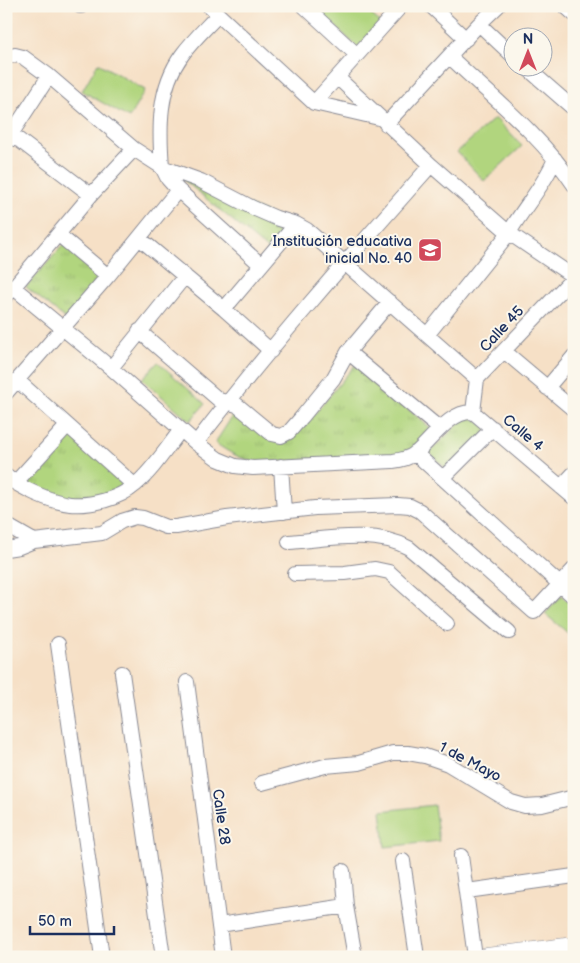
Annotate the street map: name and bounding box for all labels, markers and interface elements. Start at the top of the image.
north arrow [502,28,552,78]
text: N [523,31,533,48]
place label: Institución educativa inicial No. 40 [272,232,412,268]
school or university icon: Institución educativa inicial No. 40 [417,237,443,263]
street label: Calle 45 [476,302,528,356]
street label: Calle 4 [499,410,547,456]
street label: 1 de Mayo [436,738,504,786]
street label: Calle 28 [208,788,234,846]
scale bar [30,903,114,935]
text: 50 m [38,912,72,931]

